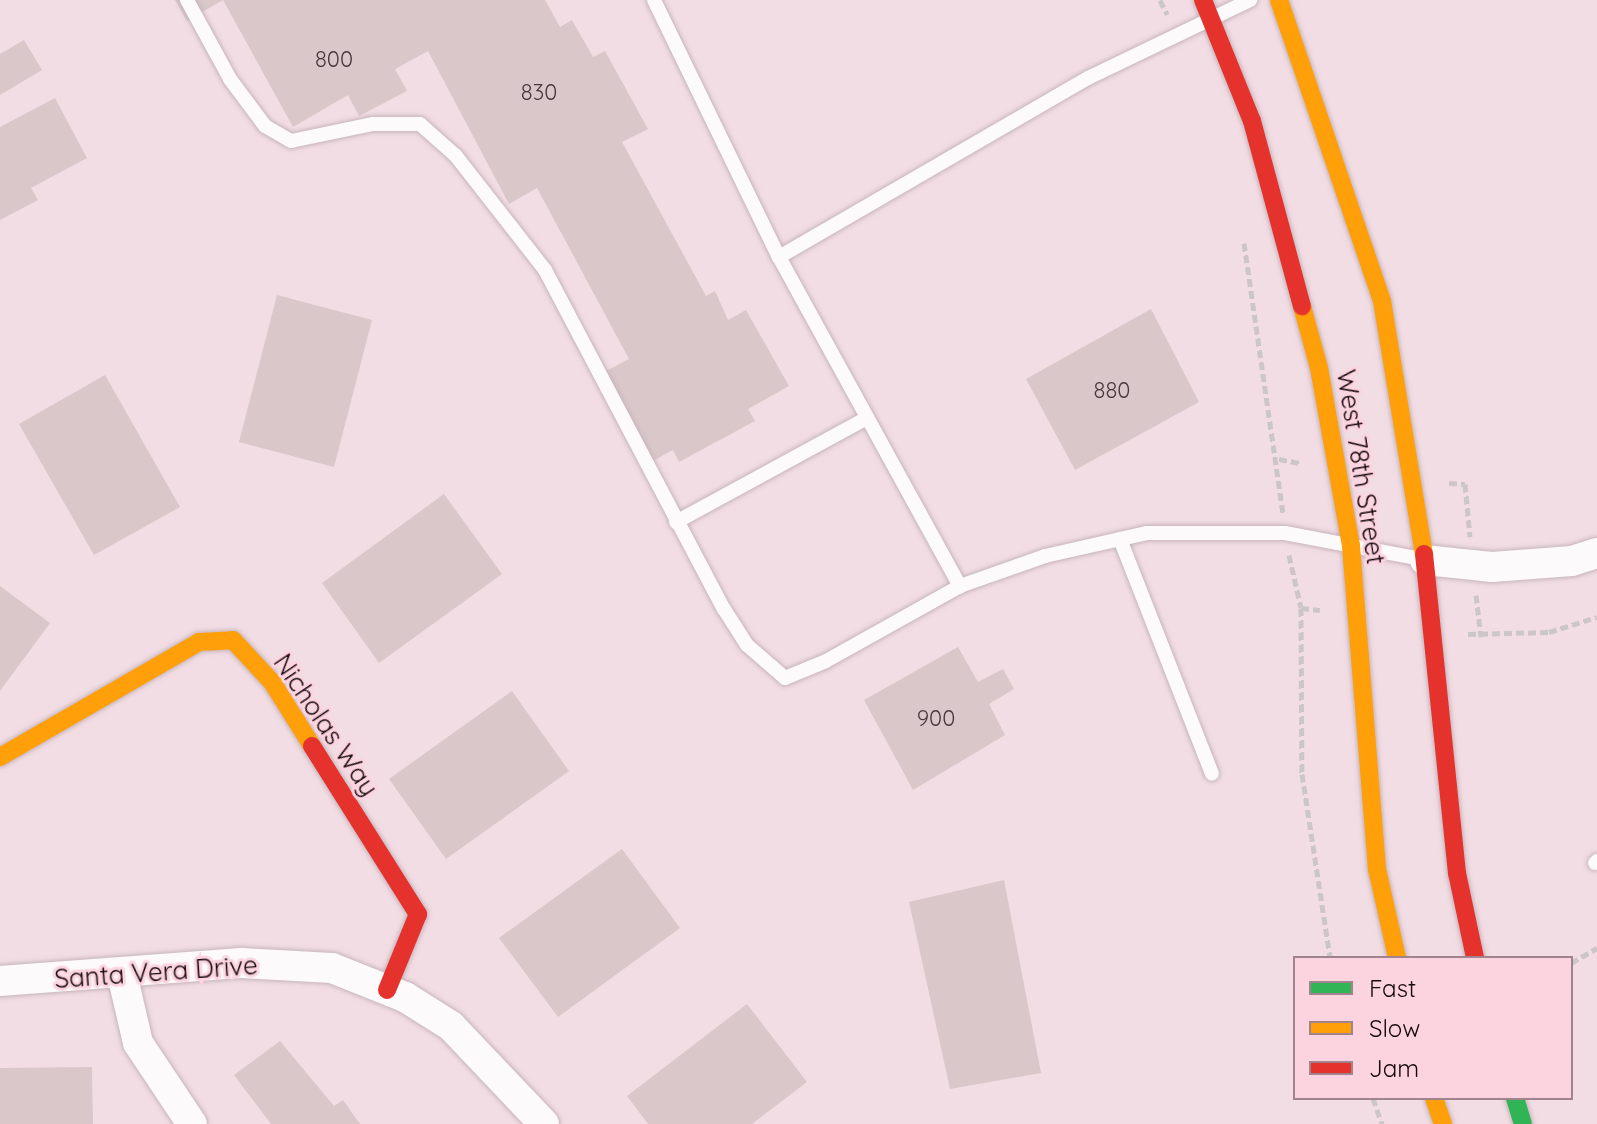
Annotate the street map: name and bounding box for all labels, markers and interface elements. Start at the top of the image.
house number: 800 [315,47,353,73]
house number: 830 [521,80,557,106]
street label: West 78th Street [1330,367,1392,567]
house number: 880 [1094,378,1130,404]
street label: Nicholas Way [267,648,385,802]
house number: 900 [917,706,955,732]
street label: Santa Vera Drive [53,949,259,995]
legend [1293,956,1573,1100]
text: Fast [1369,973,1416,1003]
text: Slow [1369,1013,1420,1043]
text: Jam [1369,1053,1419,1083]

